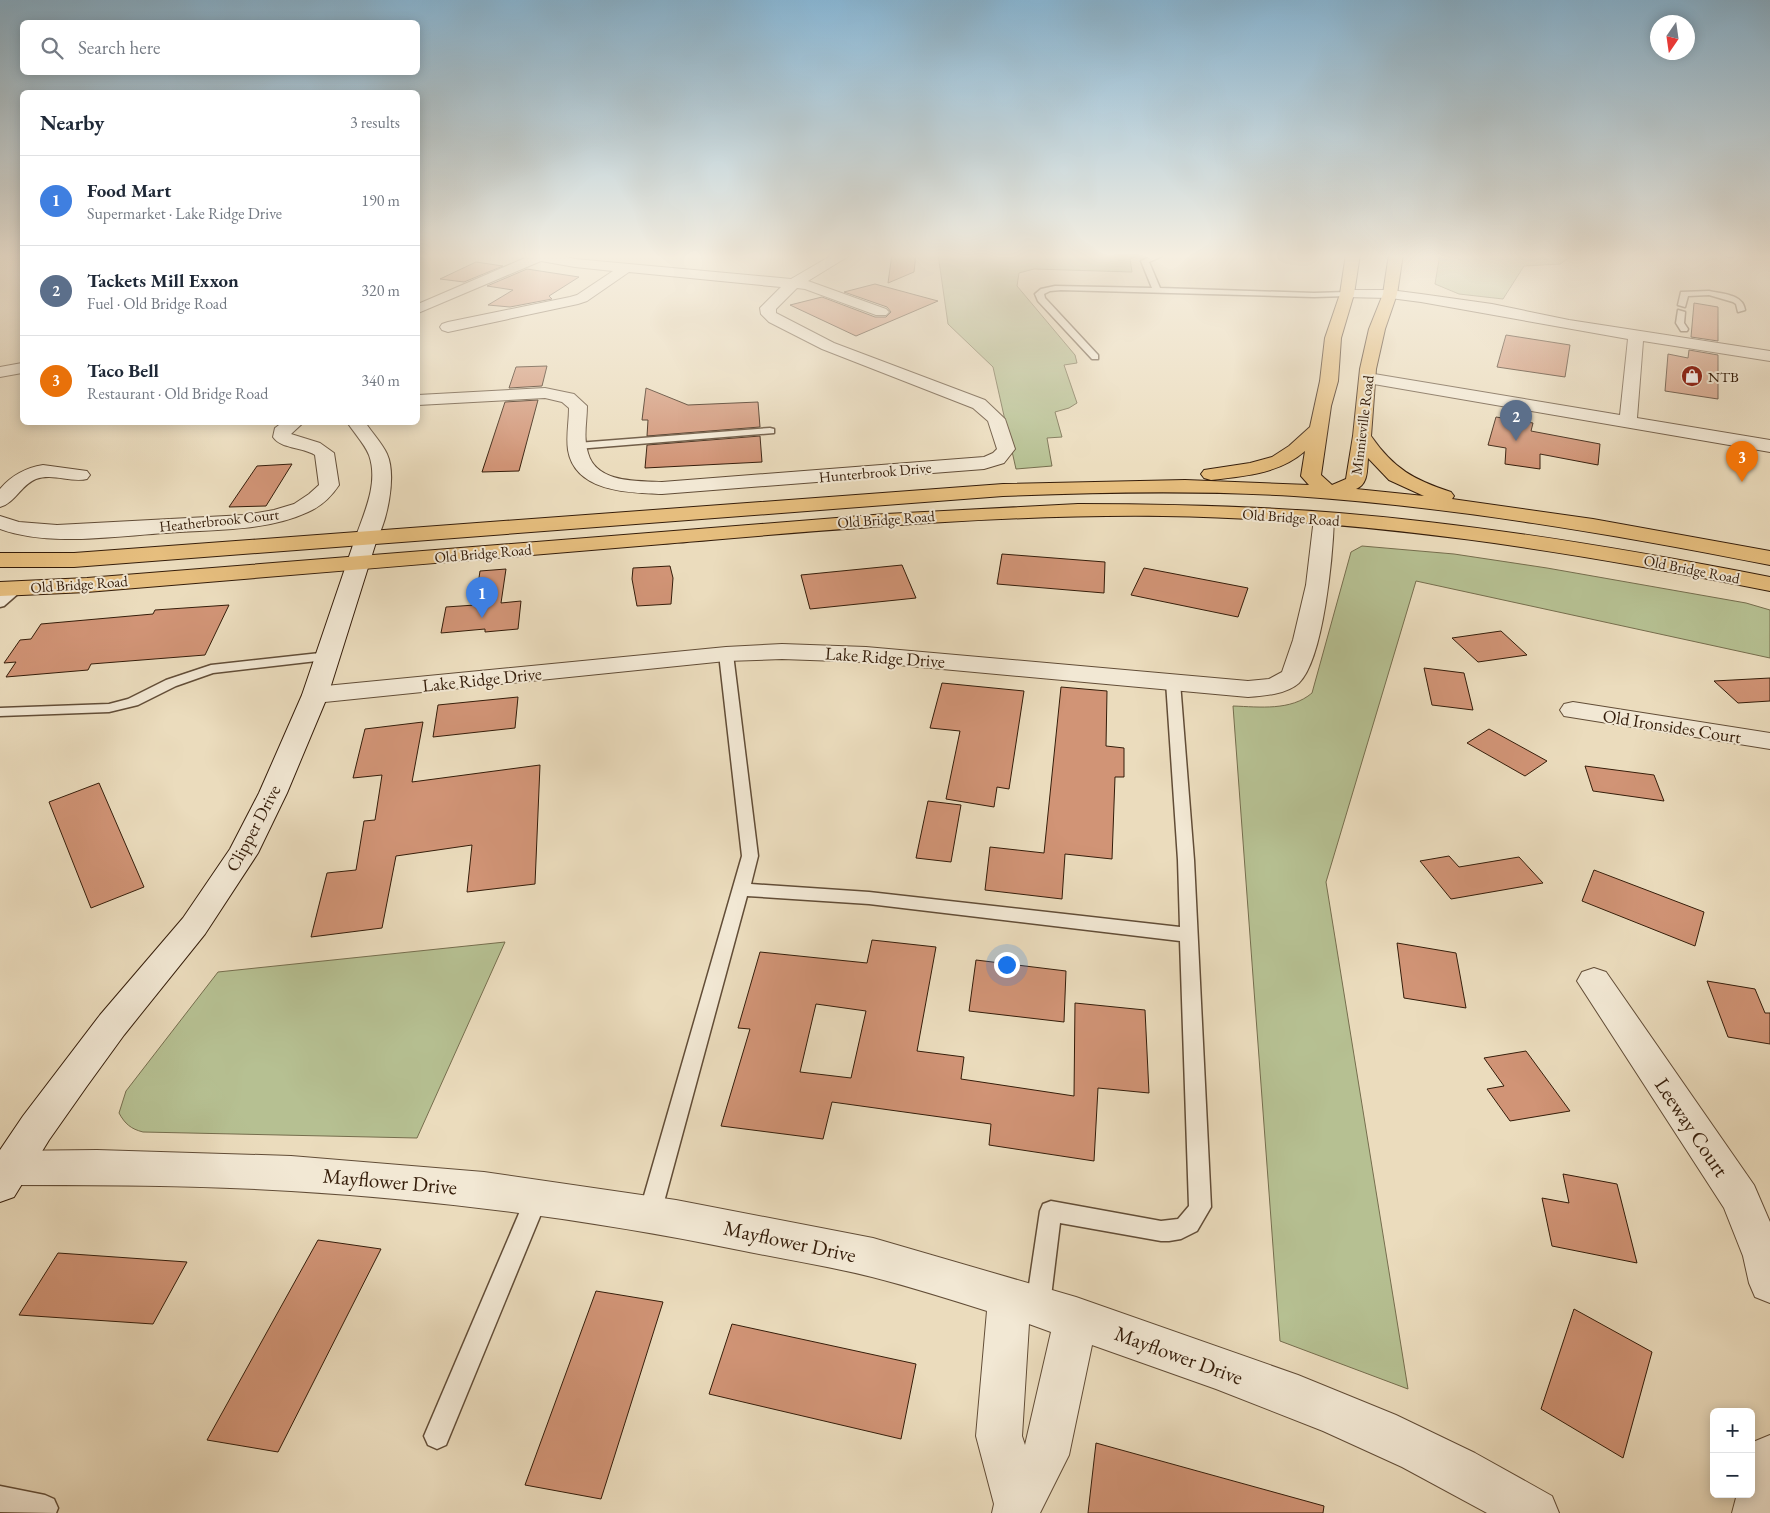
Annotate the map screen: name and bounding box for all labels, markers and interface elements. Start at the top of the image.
north arrow [1650,15,1695,60]
search box [20,20,420,75]
icon: search [38,34,66,62]
text: Search here [78,35,160,60]
text: Nearby [40,109,104,136]
text: 3 results [350,112,400,133]
text: Food Mart [87,178,171,203]
text: 1 [52,190,60,211]
text: 190 m [361,190,400,211]
text: Supermarket · Lake Ridge Drive [87,203,282,224]
text: Tackets Mill Exxon [87,268,239,293]
text: 2 [52,280,60,301]
text: 320 m [361,280,400,301]
text: Fuel · Old Bridge Road [87,293,227,314]
text: Taco Bell [87,358,159,383]
shop icon: NTB [1680,364,1704,388]
place label: NTB [1708,367,1739,386]
text: 3 [52,370,60,391]
text: 340 m [361,370,400,391]
street label: Minnieville Road [1346,374,1378,476]
text: Restaurant · Old Bridge Road [87,383,268,404]
pin: 2 [1500,400,1532,441]
pin: 3 [1726,441,1758,482]
street label: Hunterbrook Drive [818,458,932,486]
street label: Heatherbrook Court [158,504,280,536]
street label: Old Bridge Road [1242,504,1341,530]
street label: Old Bridge Road [837,506,936,532]
street label: Old Bridge Road [434,539,533,567]
street label: Old Bridge Road [1642,550,1742,588]
street label: Old Bridge Road [30,571,129,597]
pin: 1 [466,577,498,618]
street label: Lake Ridge Drive [824,641,946,673]
street label: Lake Ridge Drive [421,661,543,697]
street label: Old Ironsides Court [1601,704,1743,748]
street label: Clipper Drive [220,781,286,875]
your location [994,952,1020,978]
street label: Leeway Court [1649,1072,1735,1182]
street label: Mayflower Drive [322,1162,458,1200]
street label: Mayflower Drive [721,1214,859,1268]
street label: Mayflower Drive [1111,1319,1247,1391]
map controls [1710,1408,1755,1498]
button: + [1710,1408,1755,1453]
button: − [1710,1453,1755,1498]

